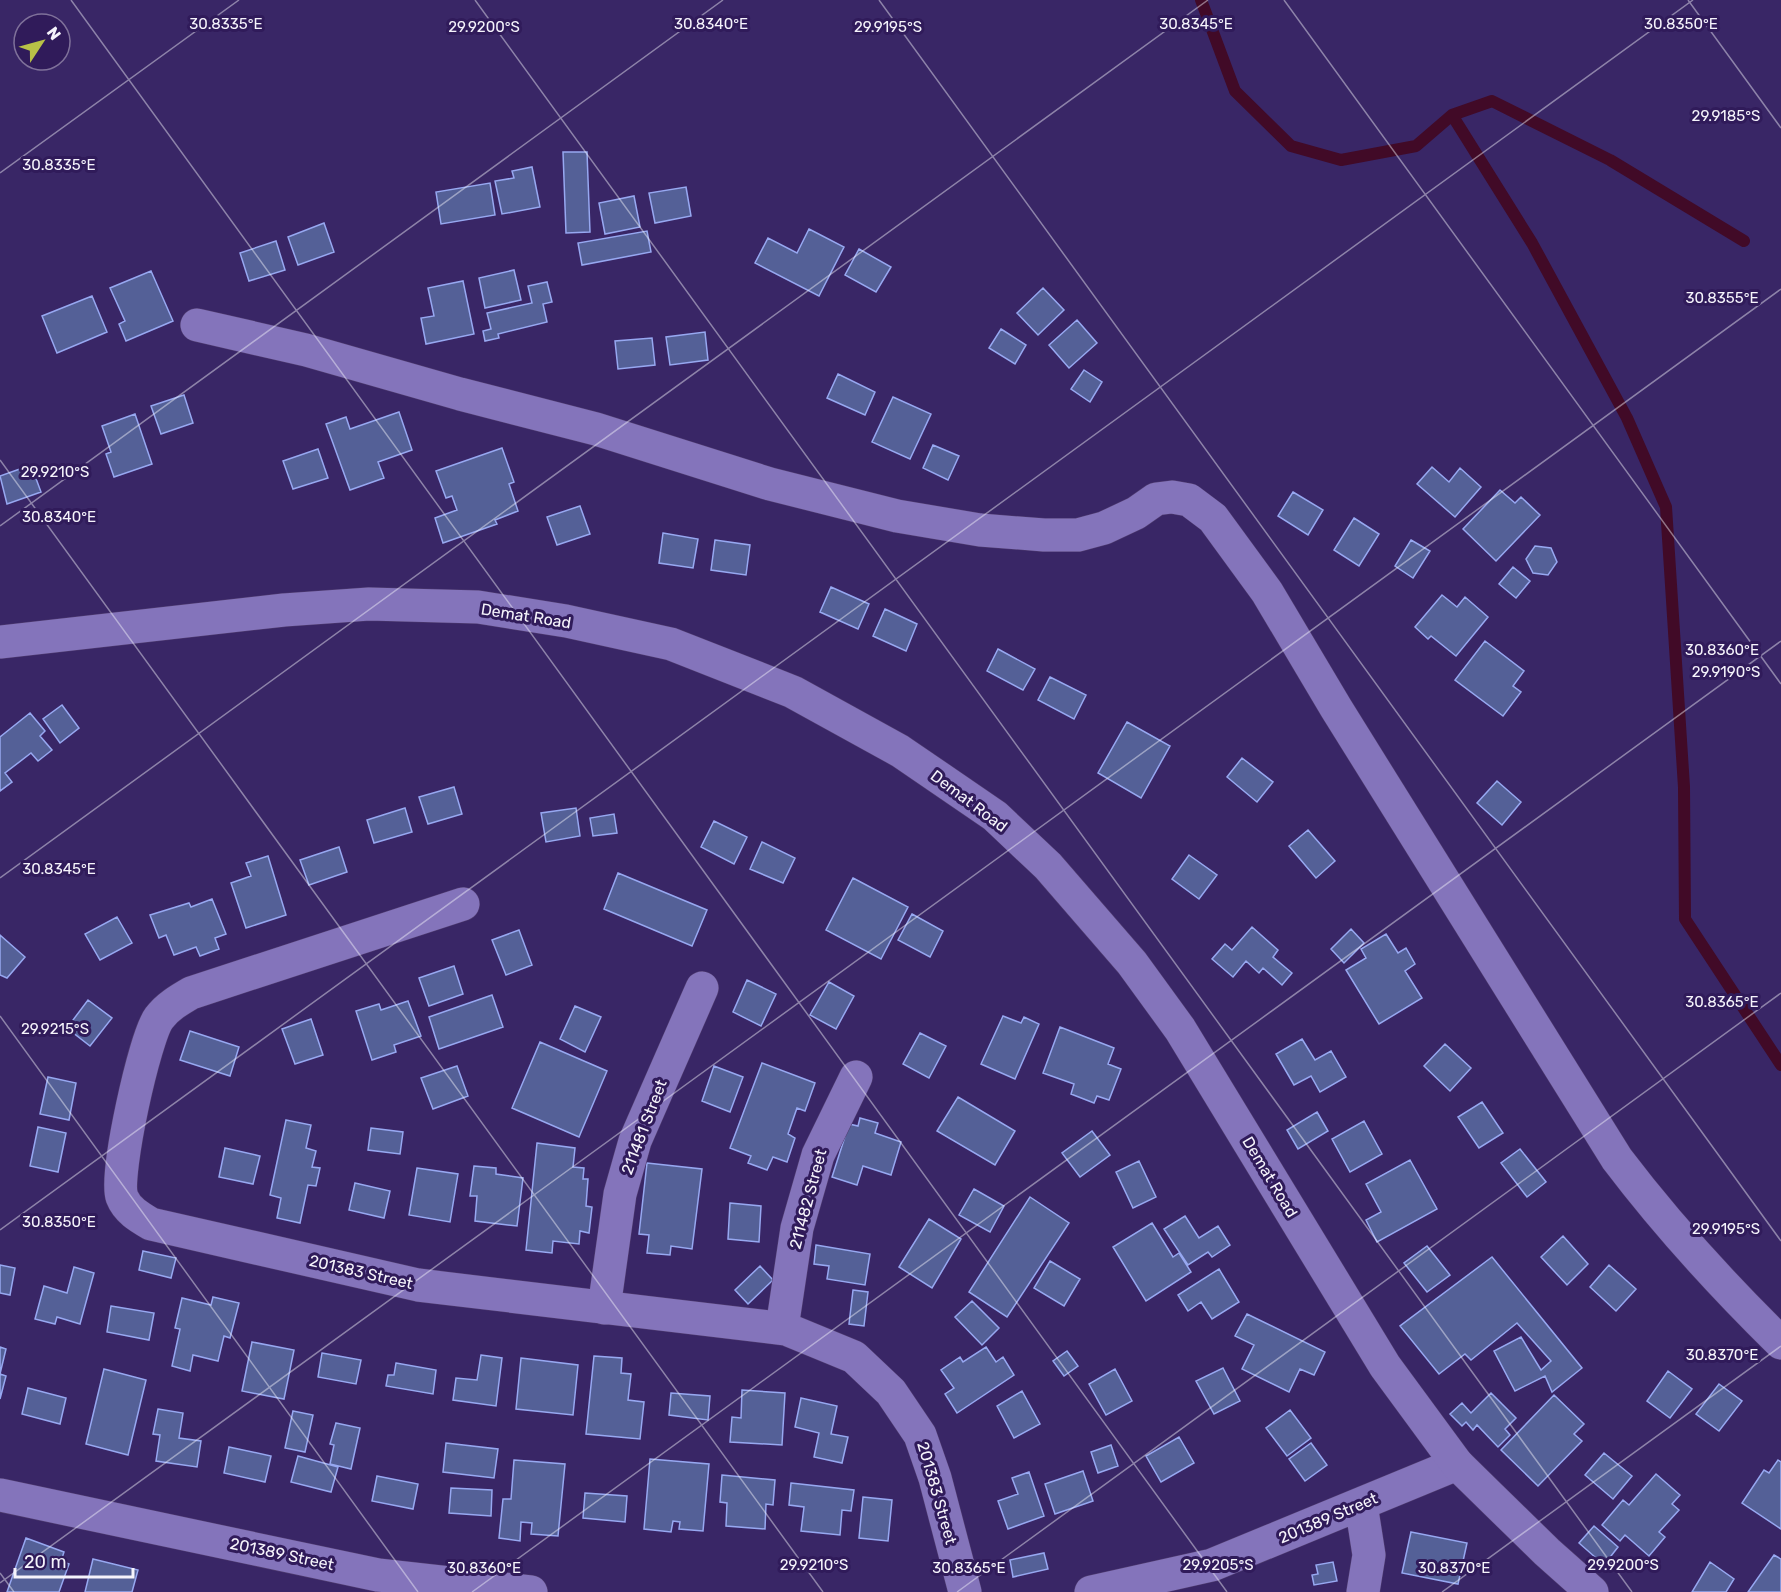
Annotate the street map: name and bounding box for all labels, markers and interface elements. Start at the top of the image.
north arrow [12,12,72,72]
text: 30.8335°E [189,15,263,33]
text: 30.8340°E [674,15,748,33]
text: 30.8345°E [1159,15,1233,33]
text: 30.8350°E [1644,15,1718,33]
text: 29.9200°S [448,18,520,36]
text: 29.9195°S [854,18,922,36]
text: N [43,23,65,44]
text: 29.9185°S [1692,107,1760,125]
text: 30.8335°E [22,156,96,174]
text: 30.8355°E [1685,289,1759,307]
text: 29.9210°S [21,463,89,481]
text: 30.8340°E [22,508,96,526]
street label: Demat Road [480,599,572,633]
text: 30.8360°E [1685,641,1759,659]
text: 29.9190°S [1692,663,1760,681]
street label: Demat Road [927,766,1011,836]
text: 30.8345°E [22,860,96,878]
text: 30.8365°E [1685,993,1759,1011]
text: 29.9215°S [21,1020,89,1038]
street label: 211481 Street [617,1077,671,1177]
street label: Demat Road [1238,1133,1302,1221]
street label: 211482 Street [786,1147,830,1251]
text: 30.8350°E [22,1213,96,1231]
text: 29.9195°S [1692,1220,1760,1238]
street label: 201383 Street [307,1251,415,1293]
text: 30.8370°E [1686,1346,1758,1364]
street label: 201383 Street [913,1439,961,1547]
street label: 201389 Street [1276,1489,1380,1547]
street label: 201389 Street [228,1534,336,1574]
scale bar [15,1541,134,1579]
text: 20 m [24,1551,66,1573]
text: 29.9210°S [780,1556,848,1574]
text: 29.9205°S [1182,1556,1254,1574]
text: 29.9200°S [1587,1556,1659,1574]
text: 30.8360°E [447,1559,521,1577]
text: 30.8365°E [932,1559,1006,1577]
text: 30.8370°E [1418,1559,1490,1577]

